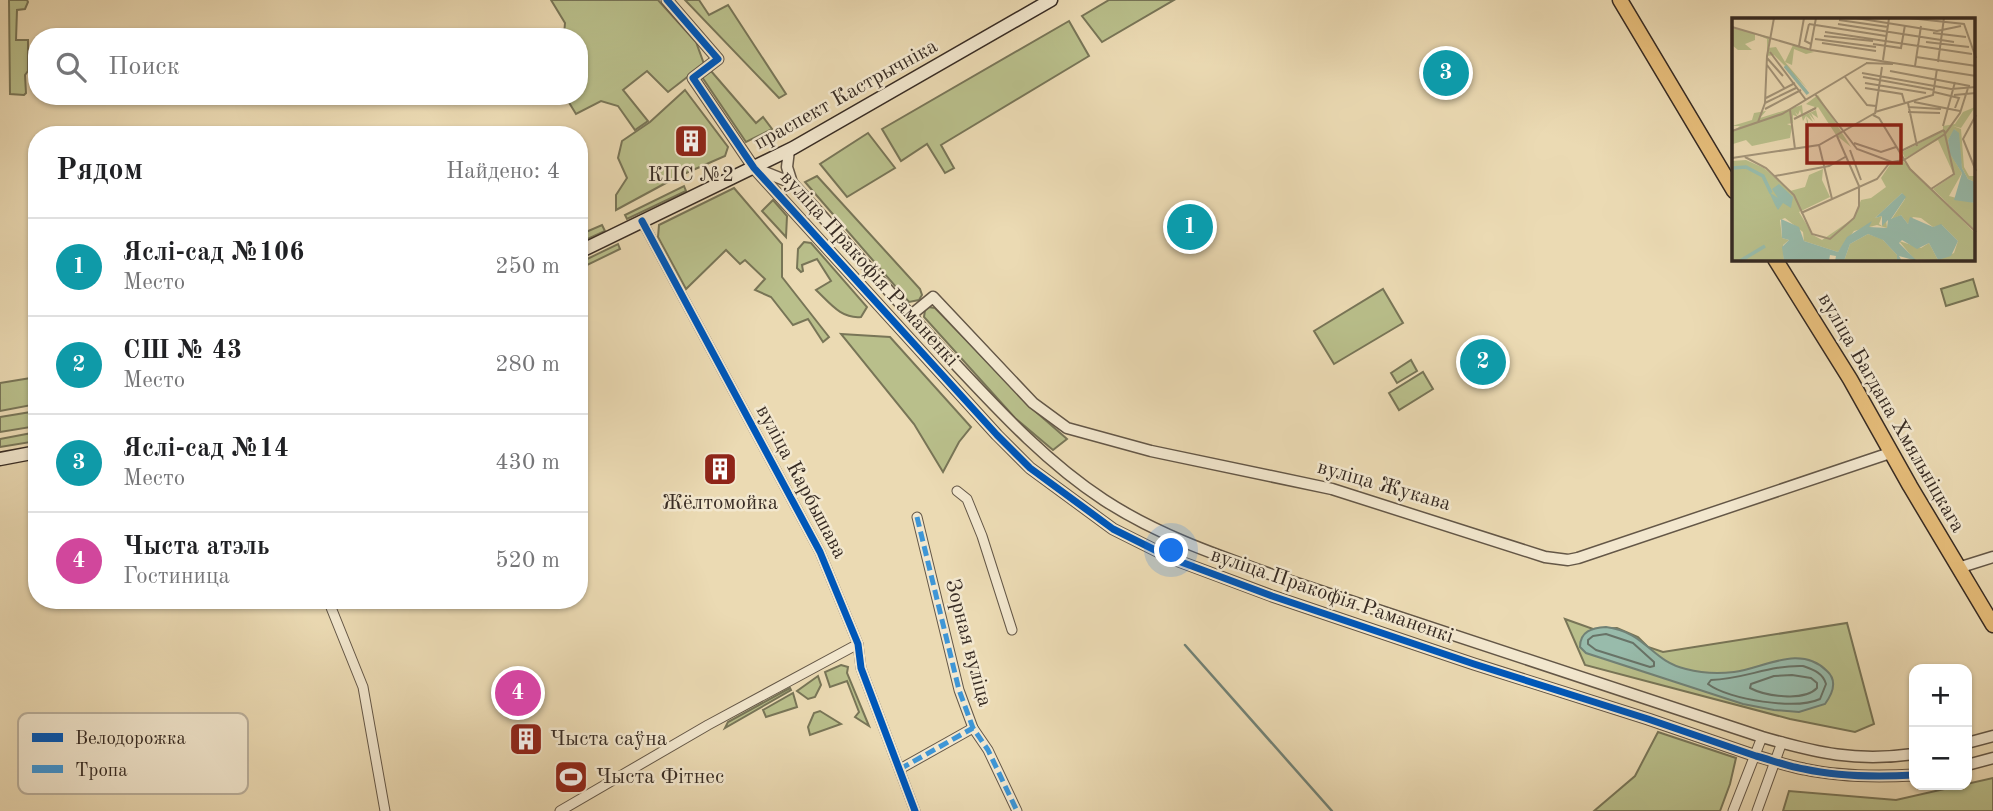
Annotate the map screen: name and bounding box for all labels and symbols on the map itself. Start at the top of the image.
inset map [1732,18,1976,261]
street label: праспект Кастрычніка [751,36,941,154]
pin: 3 [1423,47,1469,99]
building icon: КПС №2 [672,122,710,160]
place label: КПС №2 [648,165,734,186]
street label: вуліца Пракофія Раманенкі [776,167,962,371]
pin: 1 [1167,201,1213,253]
street label: вуліца Багдана Хмяльніцкага [1814,290,1968,536]
pin: 2 [1460,336,1506,388]
street label: вуліца Карбышава [752,402,850,562]
building icon: Жёлтомойка [701,450,739,488]
street label: вуліца Жукава [1315,457,1453,515]
place label: Жёлтомойка [662,493,778,514]
your location [1154,533,1188,567]
street label: вуліца Пракофія Раманенкі [1208,545,1456,647]
street label: Зорная вуліца [941,577,995,709]
pin: 4 [495,667,541,719]
legend [18,713,248,794]
building icon: Чыста саўна [507,720,545,758]
place label: Чыста саўна [550,729,667,750]
text: Велодорожка [75,730,186,749]
sports icon: Чыста Фітнес [552,758,590,796]
text: Тропа [75,762,128,781]
place label: Чыста Фітнес [596,767,724,788]

